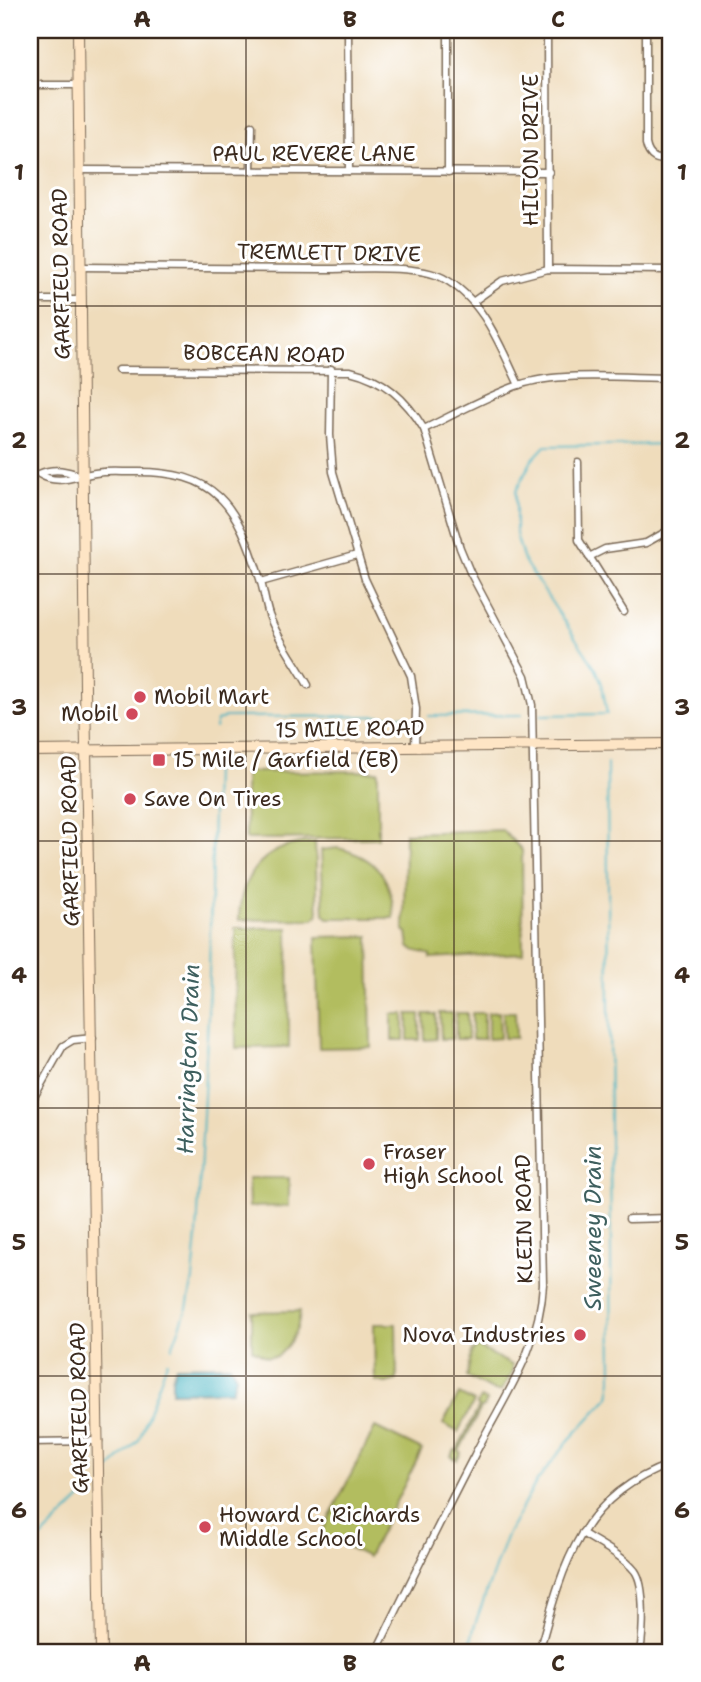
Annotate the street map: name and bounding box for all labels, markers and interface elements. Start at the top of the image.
text: A [133,4,151,34]
text: B [343,4,357,34]
text: C [551,4,565,34]
street label: HILTON DRIVE [517,74,545,226]
street label: PAUL REVERE LANE [212,140,416,168]
text: 1 [14,157,24,187]
text: 1 [677,157,687,187]
street label: GARFIELD ROAD [46,188,76,360]
street label: TREMLETT DRIVE [237,237,421,269]
street label: BOBCEAN ROAD [183,339,345,369]
text: 2 [11,425,27,455]
text: 2 [674,425,690,455]
place label: Mobil Mart [154,683,269,711]
marker: Mobil Mart [132,689,148,705]
text: 3 [11,692,27,722]
text: 3 [674,692,690,722]
place label: Mobil [61,700,119,728]
marker: Mobil [124,706,140,722]
street label: 15 MILE ROAD [275,714,425,744]
place label: 15 Mile / Garfield (EB) [173,746,399,774]
marker: 15 Mile / Garfield (EB) [151,752,167,768]
street label: GARFIELD ROAD [55,755,85,927]
place label: Save On Tires [144,785,282,813]
marker: Save On Tires [122,791,138,807]
text: 4 [11,960,27,990]
text: 4 [674,960,690,990]
water label: Harrington Drain [170,963,206,1155]
place label: Fraser High School [383,1138,504,1190]
water label: Sweeney Drain [578,1145,608,1311]
street label: KLEIN ROAD [509,1154,539,1284]
marker: Fraser High School [361,1156,377,1172]
text: 5 [12,1227,26,1257]
text: 5 [675,1227,689,1257]
place label: Nova Industries [402,1321,566,1349]
street label: GARFIELD ROAD [64,1322,94,1494]
marker: Nova Industries [572,1327,588,1343]
text: 6 [11,1495,27,1525]
text: 6 [674,1495,690,1525]
place label: Howard C. Richards Middle School [219,1501,420,1553]
marker: Howard C. Richards Middle School [197,1519,213,1535]
text: A [133,1648,151,1678]
text: B [343,1648,357,1678]
text: C [551,1648,565,1678]

